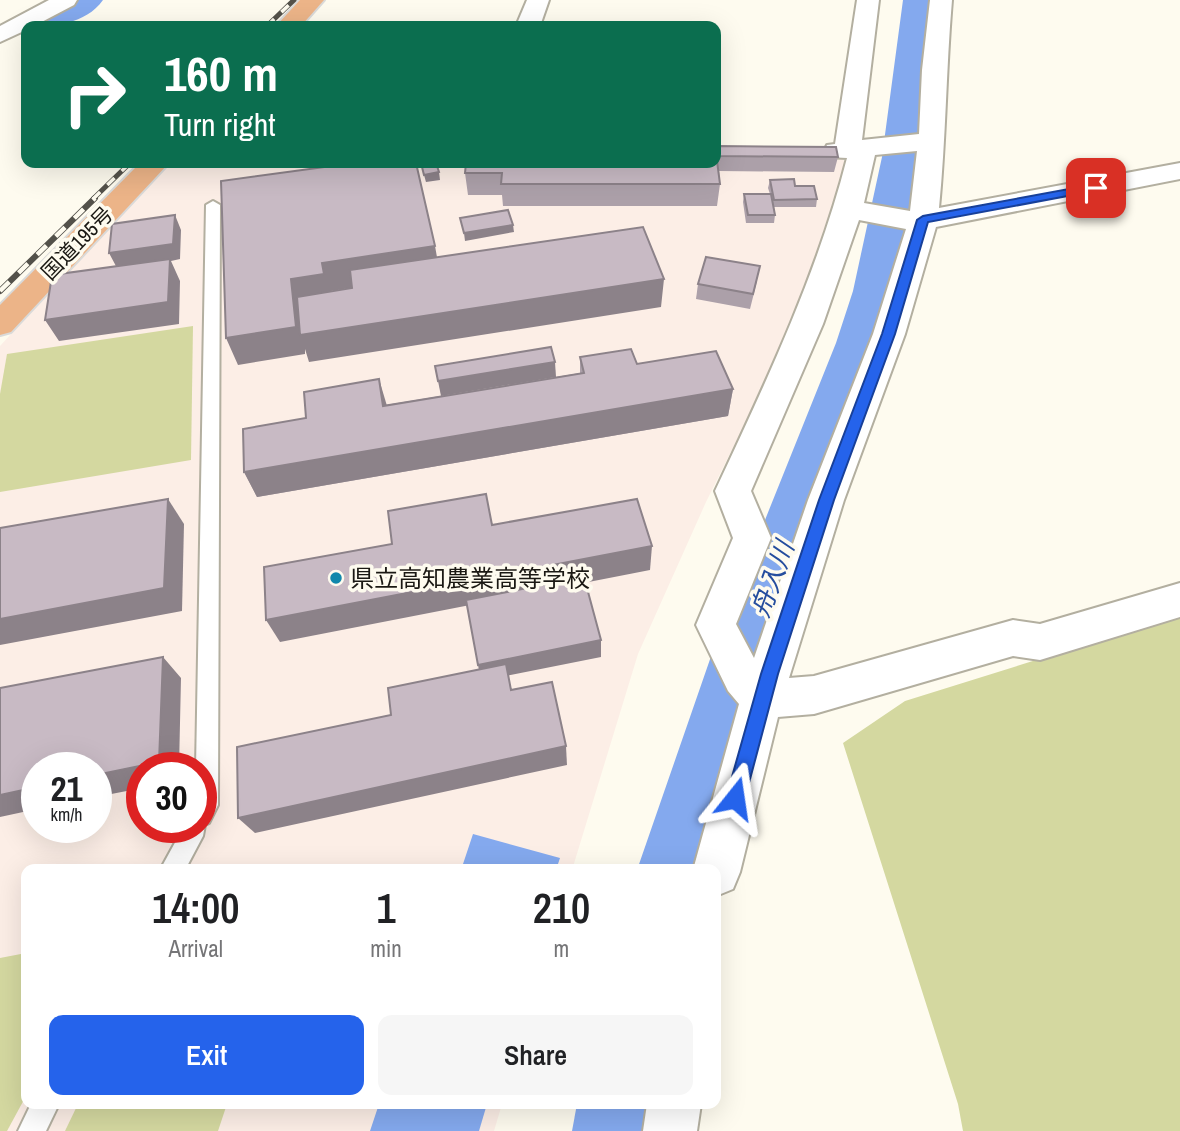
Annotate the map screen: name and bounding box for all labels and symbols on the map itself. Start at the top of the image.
pin [1066,158,1126,218]
street label: 国道195号 [35,200,119,286]
water label: 舟入川 [742,534,803,622]
place label: 県立高知農業高等学校 [350,562,590,594]
marker: 県立高知農業高等学校 [328,570,344,586]
speed limit sign: 30 [126,752,217,843]
position arrow [698,761,772,835]

